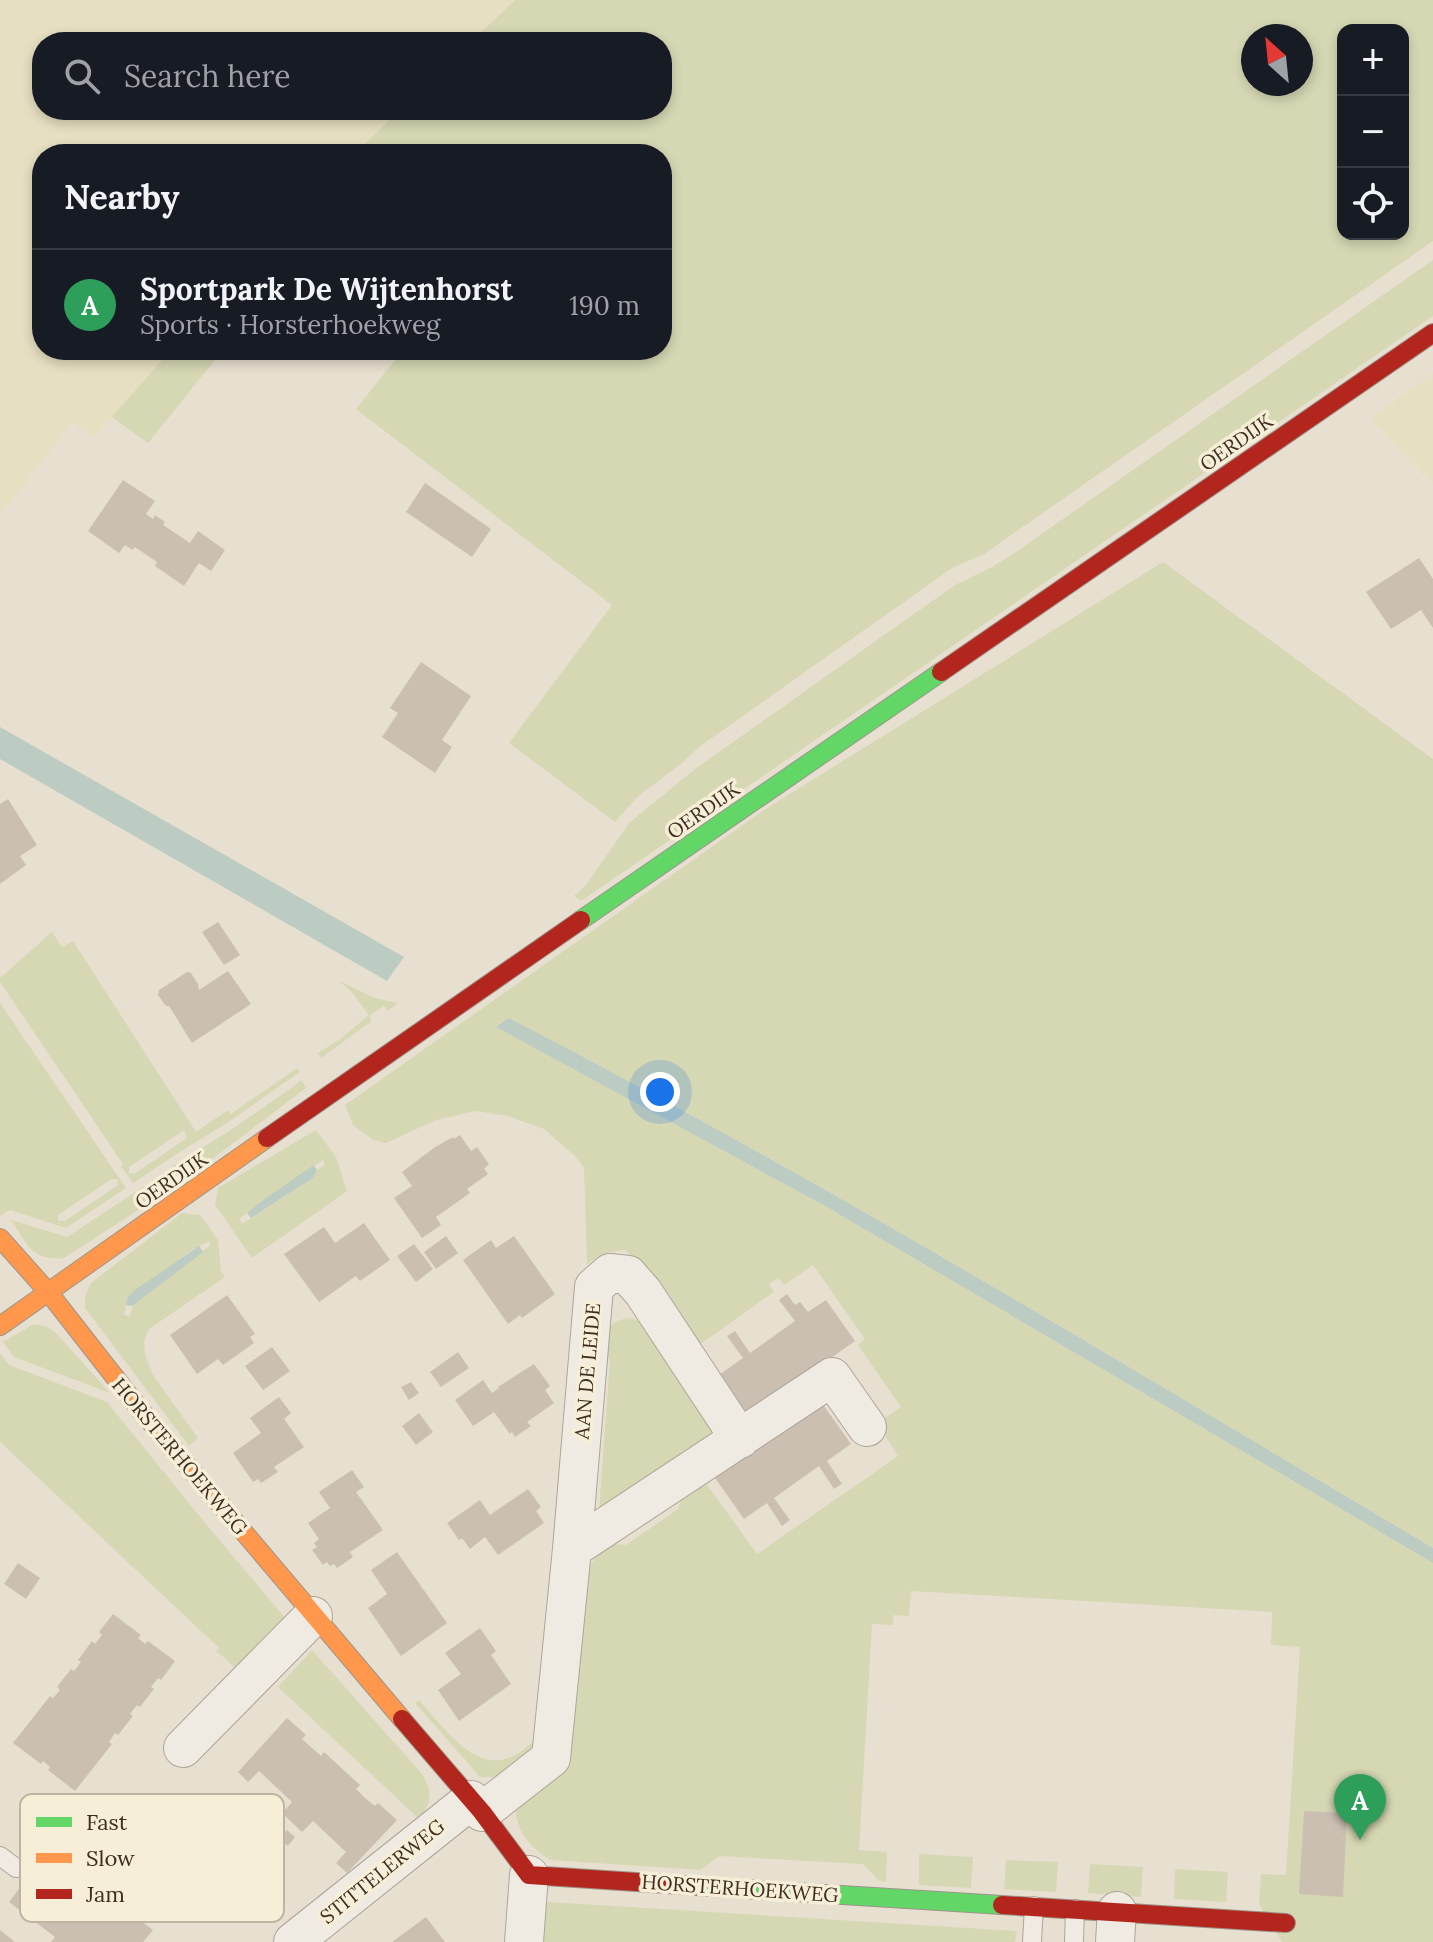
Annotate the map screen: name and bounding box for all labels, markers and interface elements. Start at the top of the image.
north arrow [1241,24,1313,96]
map controls [1337,24,1409,240]
button: + [1337,24,1409,96]
search box [32,32,672,120]
icon: search [60,54,104,98]
text: Search here [124,57,291,95]
button: − [1337,96,1409,168]
button: locate [1337,168,1409,240]
text: Nearby [64,175,180,218]
text: Sportpark De Wijtenhorst [140,270,513,308]
text: A [81,289,99,322]
text: 190 m [569,289,640,322]
text: Sports · Horsterhoekweg [140,308,440,341]
street label: OERDIJK [1195,408,1278,476]
street label: OERDIJK [662,776,745,844]
your location [640,1072,680,1112]
street label: OERDIJK [130,1146,213,1214]
street label: AAN DE LEIDE [569,1302,605,1441]
street label: HORSTERHOEKWEG [107,1372,253,1540]
pin: A [1334,1774,1386,1840]
legend [20,1794,284,1922]
text: Fast [86,1808,128,1836]
street label: STITTELERWEG [315,1813,449,1929]
text: Slow [86,1844,135,1872]
street label: HORSTERHOEKWEG [641,1869,839,1907]
text: Jam [85,1880,125,1908]

